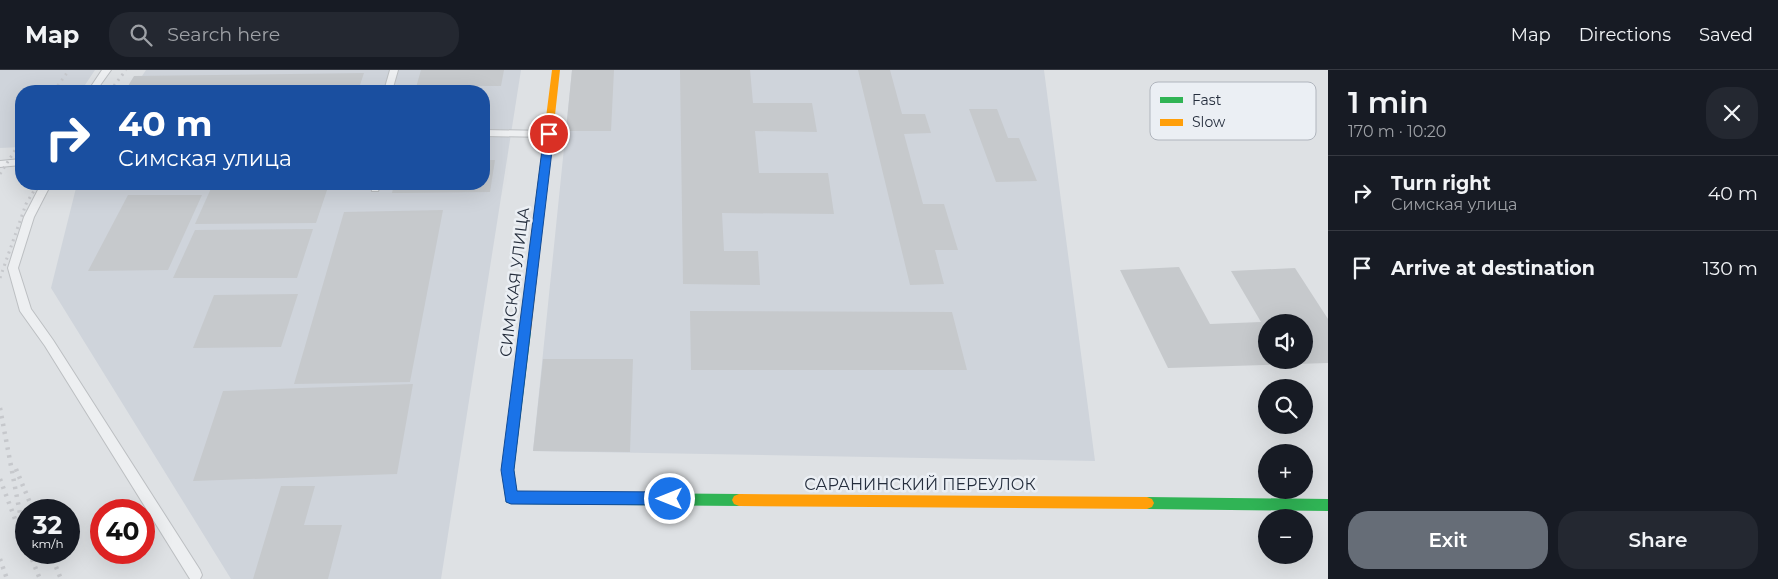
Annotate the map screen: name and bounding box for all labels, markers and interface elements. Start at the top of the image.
search box [109,12,459,57]
text: Map [25,20,79,49]
icon: search [127,21,155,49]
text: Search here [167,23,280,46]
text: Map [1511,24,1551,46]
text: Directions [1579,24,1671,46]
text: Saved [1699,24,1753,46]
legend [1150,82,1316,140]
text: 1 min [1348,84,1429,121]
button: close [1706,87,1758,139]
text: Fast [1192,91,1222,109]
text: 40 m [118,102,213,145]
icon: right [35,105,100,170]
pin [528,113,570,155]
text: Slow [1192,113,1226,131]
icon: arrive [535,120,563,148]
text: 170 m · 10:20 [1348,122,1446,141]
text: Симская улица [118,145,292,172]
text: Turn right [1391,172,1491,195]
icon: right [1348,179,1376,207]
text: 40 m [1708,182,1758,205]
text: Симская улица [1391,195,1517,214]
street label: СИМСКАЯ УЛИЦА [496,206,533,358]
icon: arrive [1348,254,1376,282]
text: Arrive at destination [1391,257,1595,280]
text: 130 m [1703,257,1758,280]
map controls [1258,314,1313,564]
button: sound [1258,314,1313,369]
button: search [1258,379,1313,434]
button: + [1258,444,1313,499]
position arrow [643,472,695,524]
street label: САРАНИНСКИЙ ПЕРЕУЛОК [804,475,1036,494]
speed limit sign: 40 [90,499,155,564]
button: − [1258,509,1313,564]
text: 32 [33,510,62,540]
button: Exit [1348,511,1548,569]
button: Share [1558,511,1758,569]
text: km/h [31,536,64,551]

